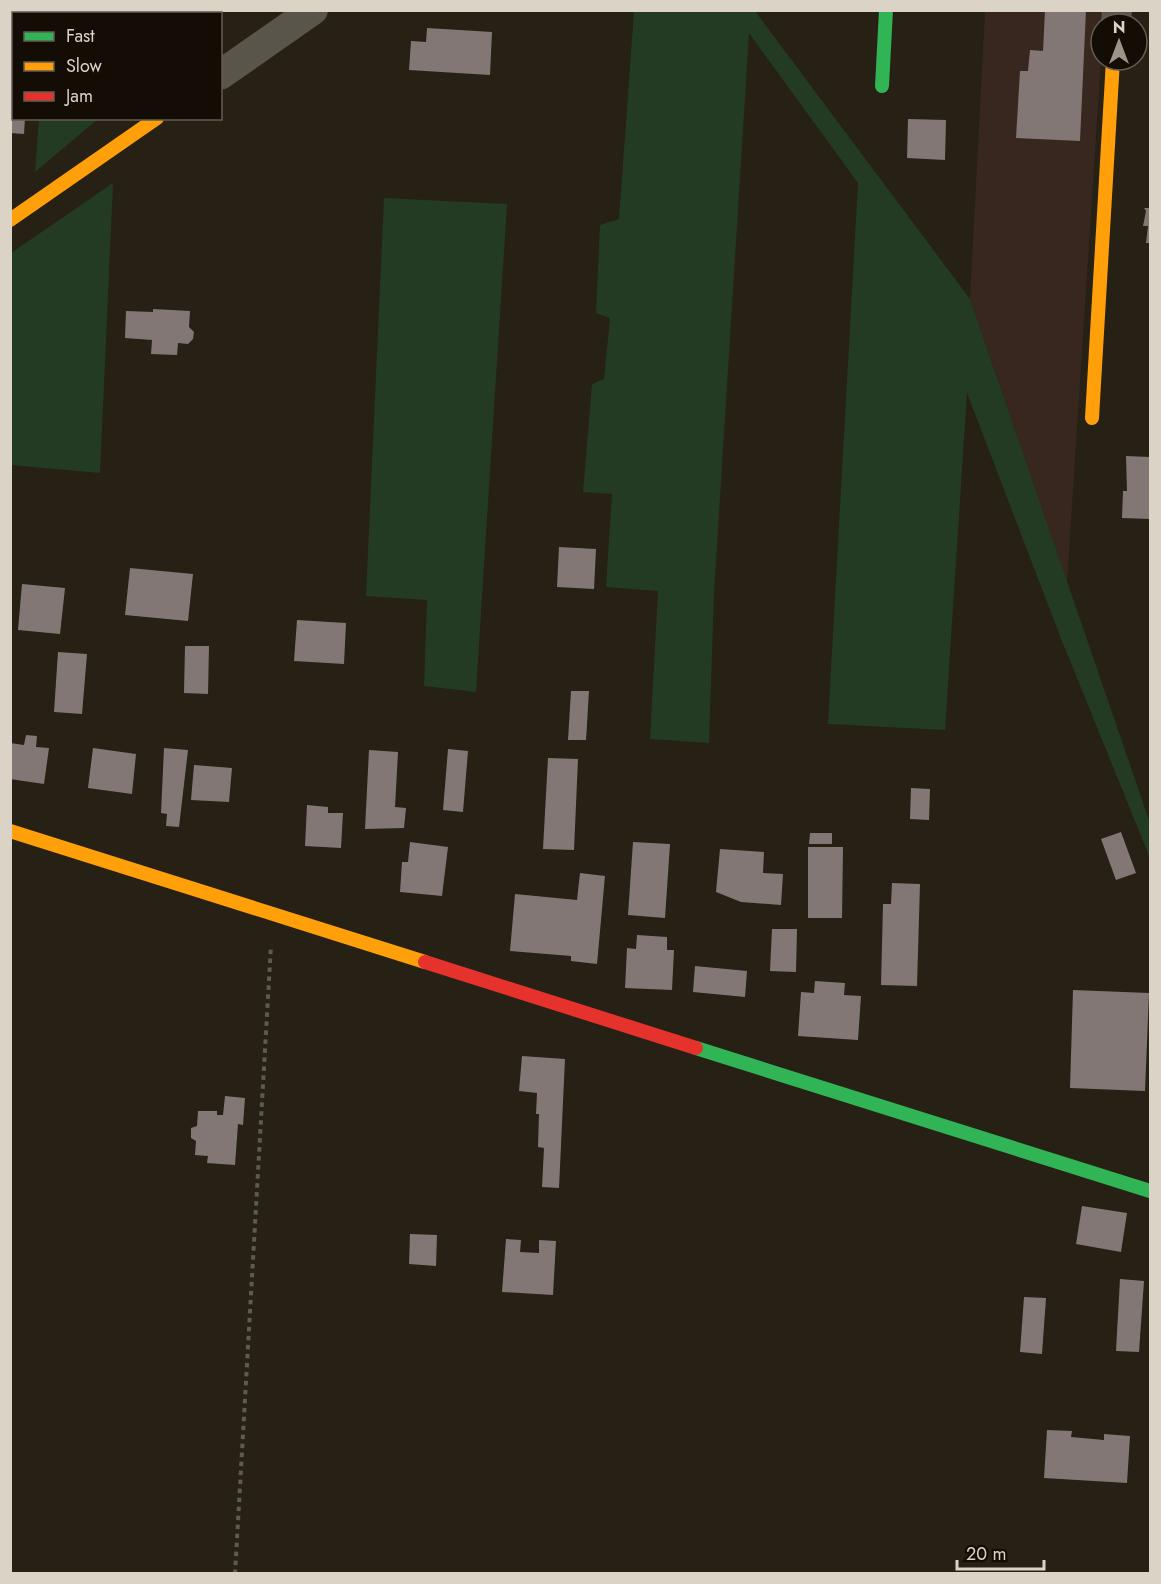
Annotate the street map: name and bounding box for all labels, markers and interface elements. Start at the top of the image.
legend [12,12,222,120]
north arrow [1089,12,1149,72]
text: N [1113,16,1125,39]
text: Fast [66,23,95,49]
text: Slow [66,53,103,79]
text: Jam [64,83,93,109]
scale bar [957,1533,1044,1571]
text: 20 m [966,1541,1006,1567]

